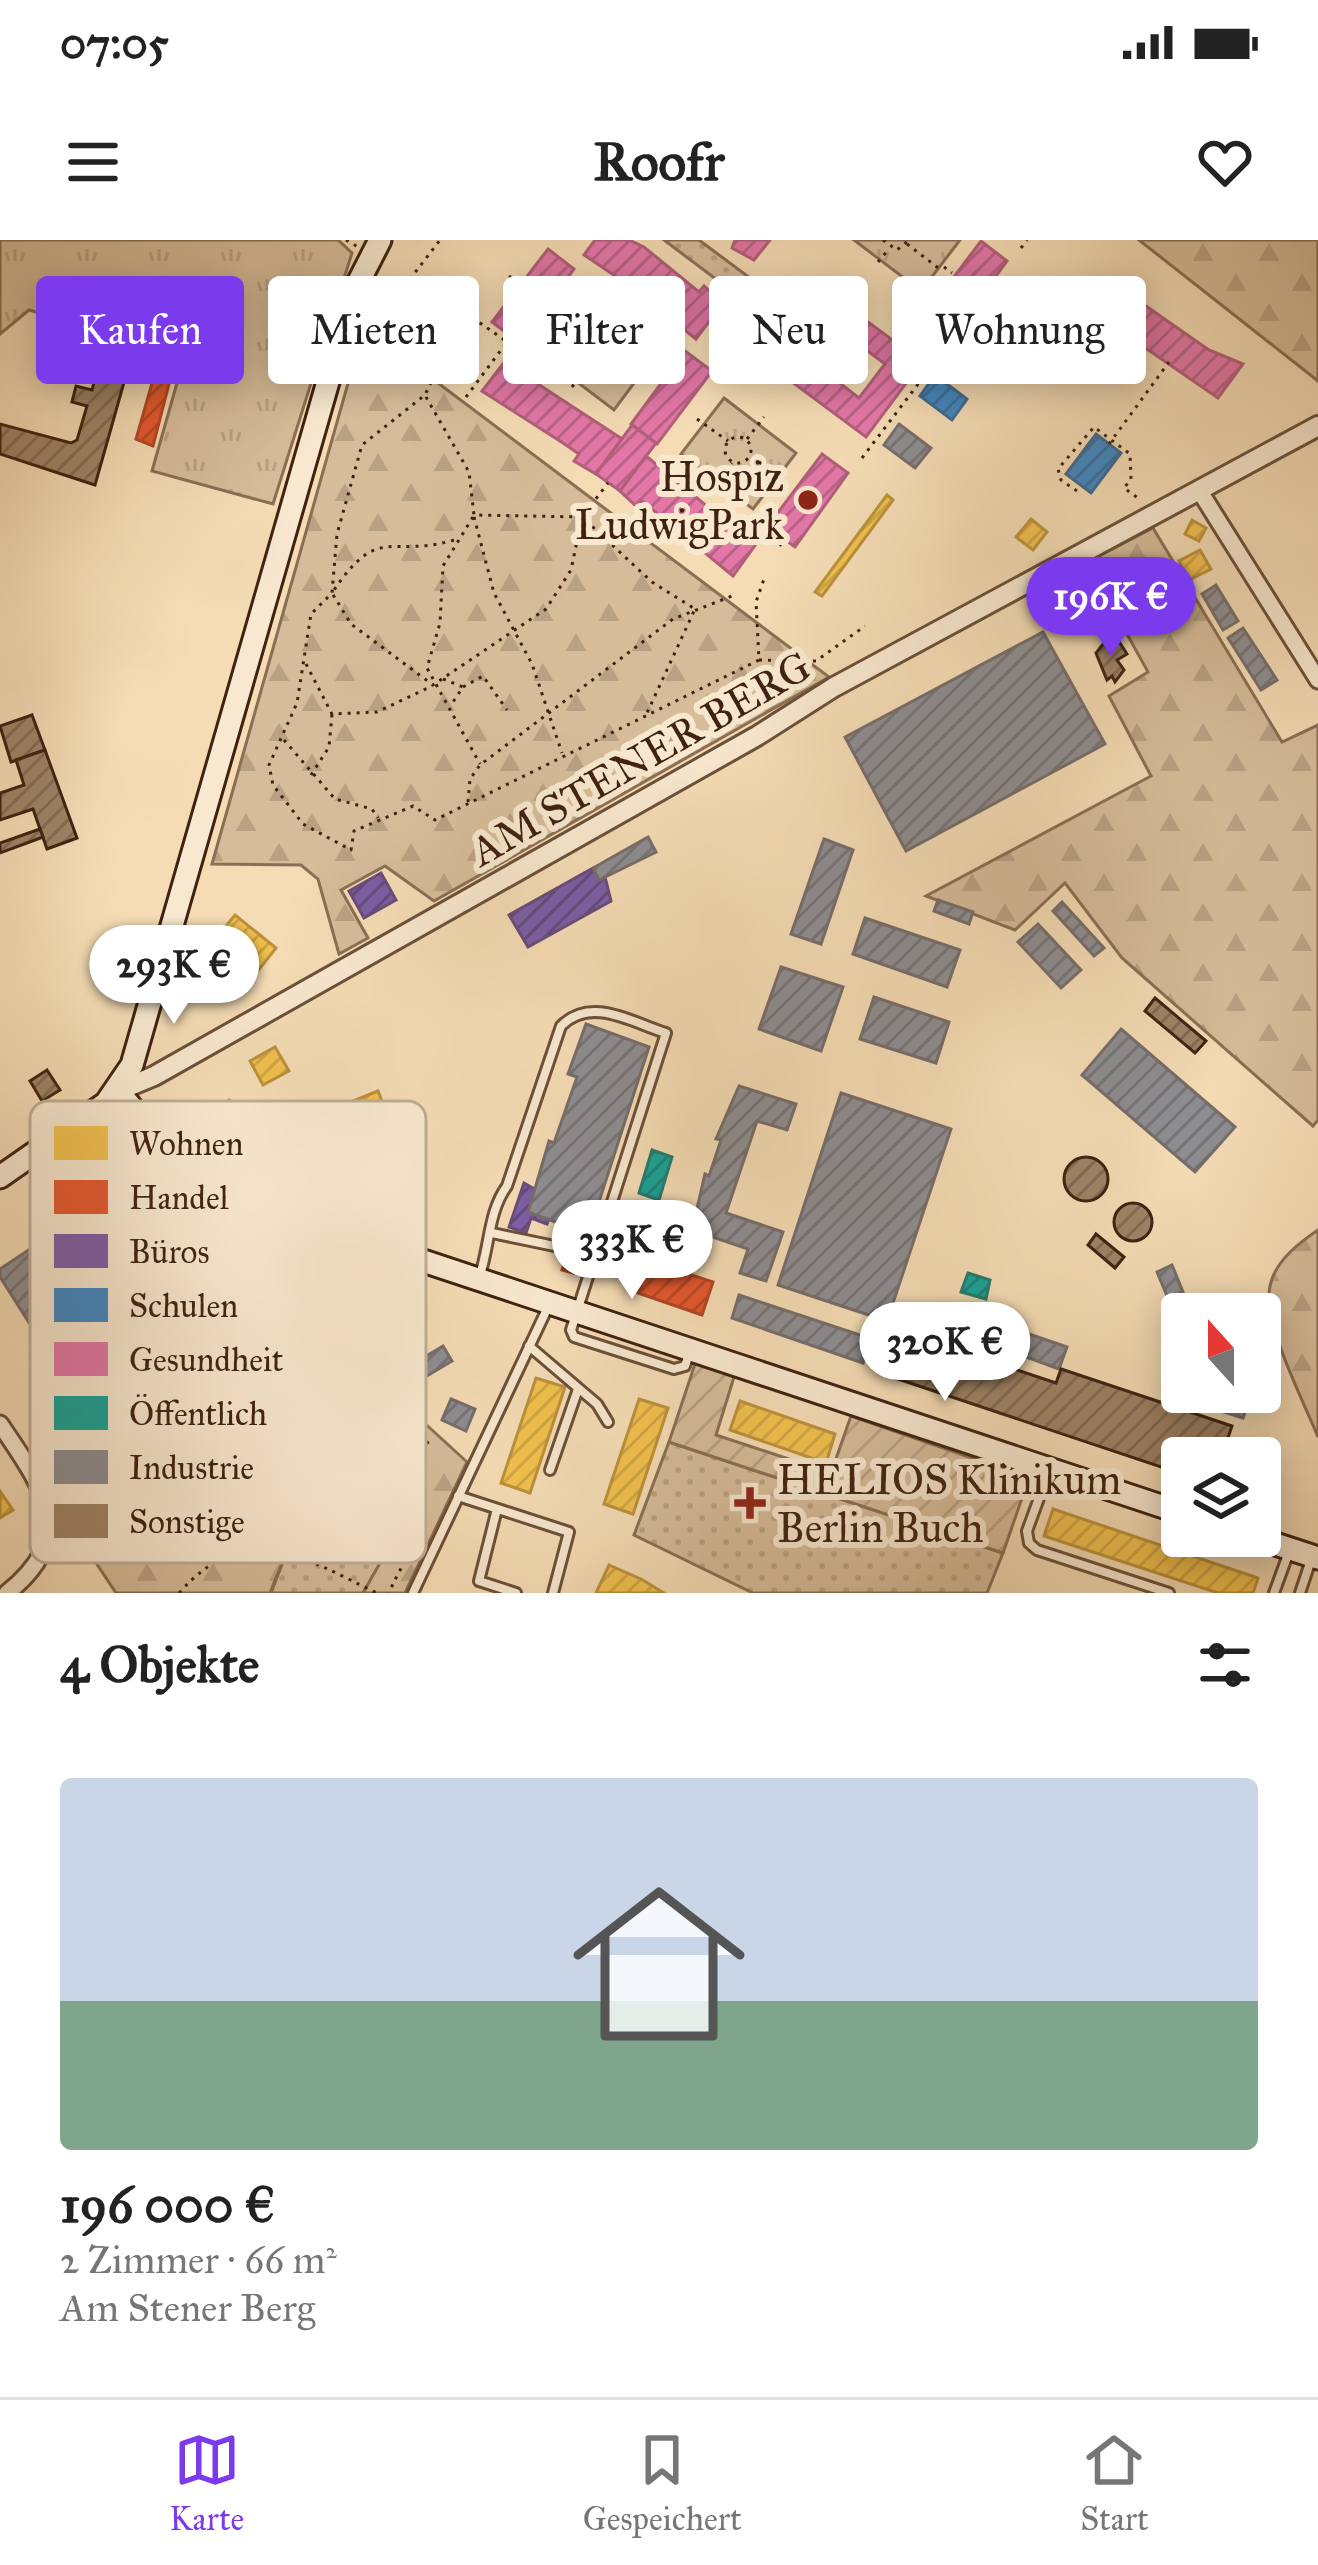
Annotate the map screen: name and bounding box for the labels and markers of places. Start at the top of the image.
place label: Hospiz LudwigPark [575,451,784,551]
marker: Hospiz LudwigPark [795,487,821,513]
pin: 196K € [1013,557,1209,659]
pin: 293K € [76,925,272,1027]
pin: 333K € [534,1200,730,1302]
pin: 320K € [847,1302,1043,1404]
place label: HELIOS Klinikum Berlin Buch [777,1454,1121,1554]
marker: HELIOS Klinikum Berlin Buch [734,1487,766,1519]

